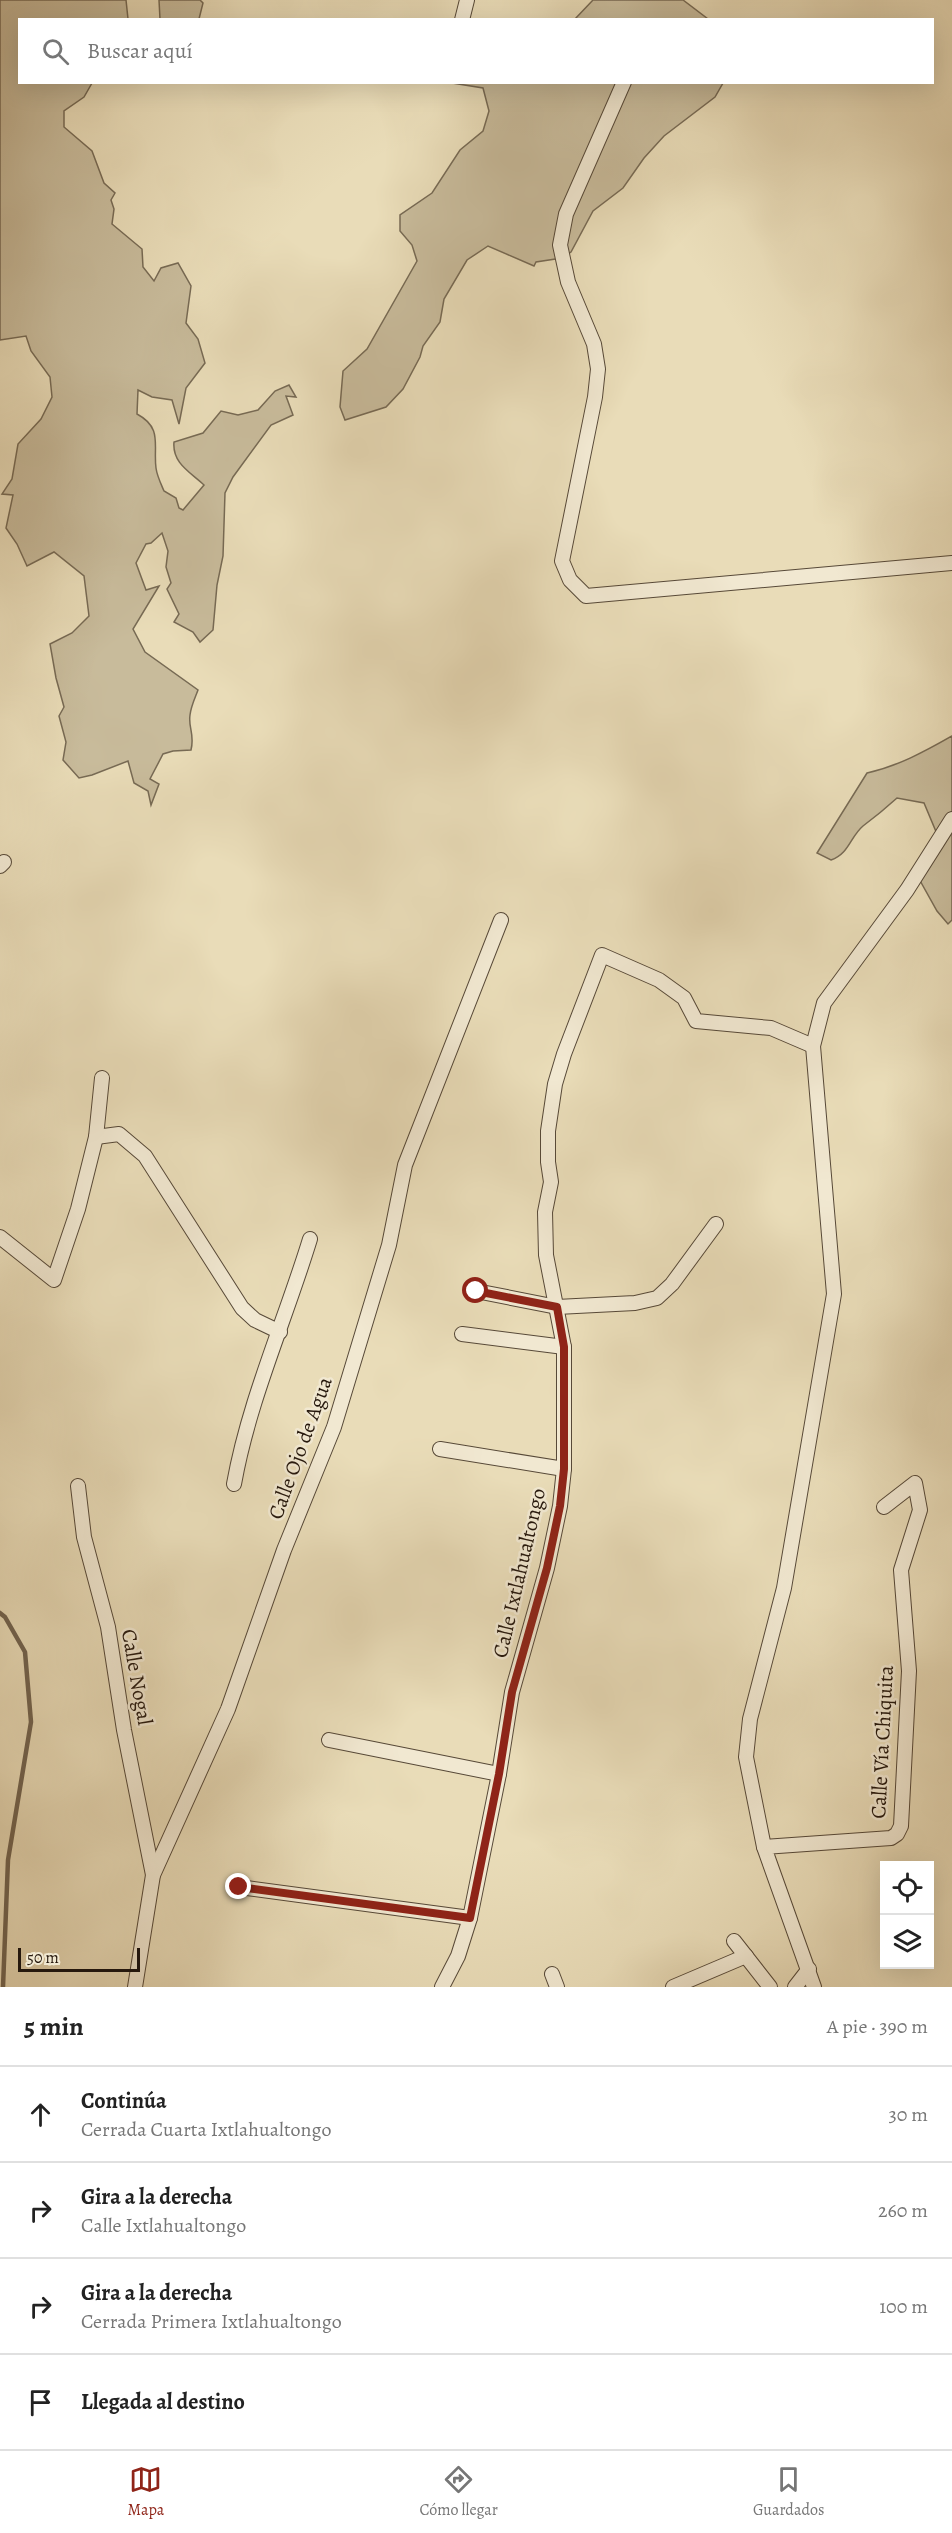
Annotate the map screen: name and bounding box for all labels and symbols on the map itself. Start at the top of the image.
route start [462,1277,488,1303]
street label: Calle Ojo de Agua [261,1373,339,1523]
street label: Calle Ixtlahualtongo [486,1485,552,1661]
street label: Calle Nogal [115,1627,159,1727]
street label: Calle Vía Chiquita [864,1664,900,1819]
route end [225,1873,251,1899]
scale bar [18,1945,140,1972]

